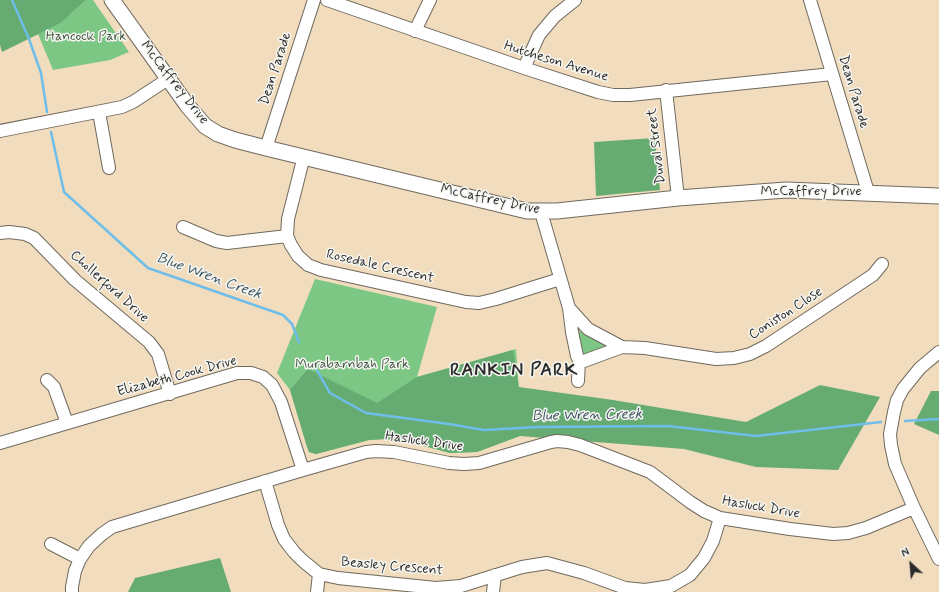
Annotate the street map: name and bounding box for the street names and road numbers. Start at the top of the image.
street label: Dean Parade [256,31,296,107]
street label: McCaffrey Drive [136,38,212,128]
street label: Hutcheson Avenue [502,38,610,86]
street label: Dean Parade [834,53,872,131]
street label: Duval Street [644,107,670,185]
street label: McCaffrey Drive [439,181,541,219]
street label: McCaffrey Drive [760,184,862,200]
street label: Rosedale Crescent [324,246,436,288]
street label: Chollerford Drive [66,247,152,327]
street label: Coniston Close [746,284,826,344]
street label: Elizabeth Cook Drive [115,353,239,401]
street label: Hasluck Drive [384,428,464,456]
street label: Hasluck Drive [721,493,801,523]
street label: Beasley Crescent [340,554,444,580]

